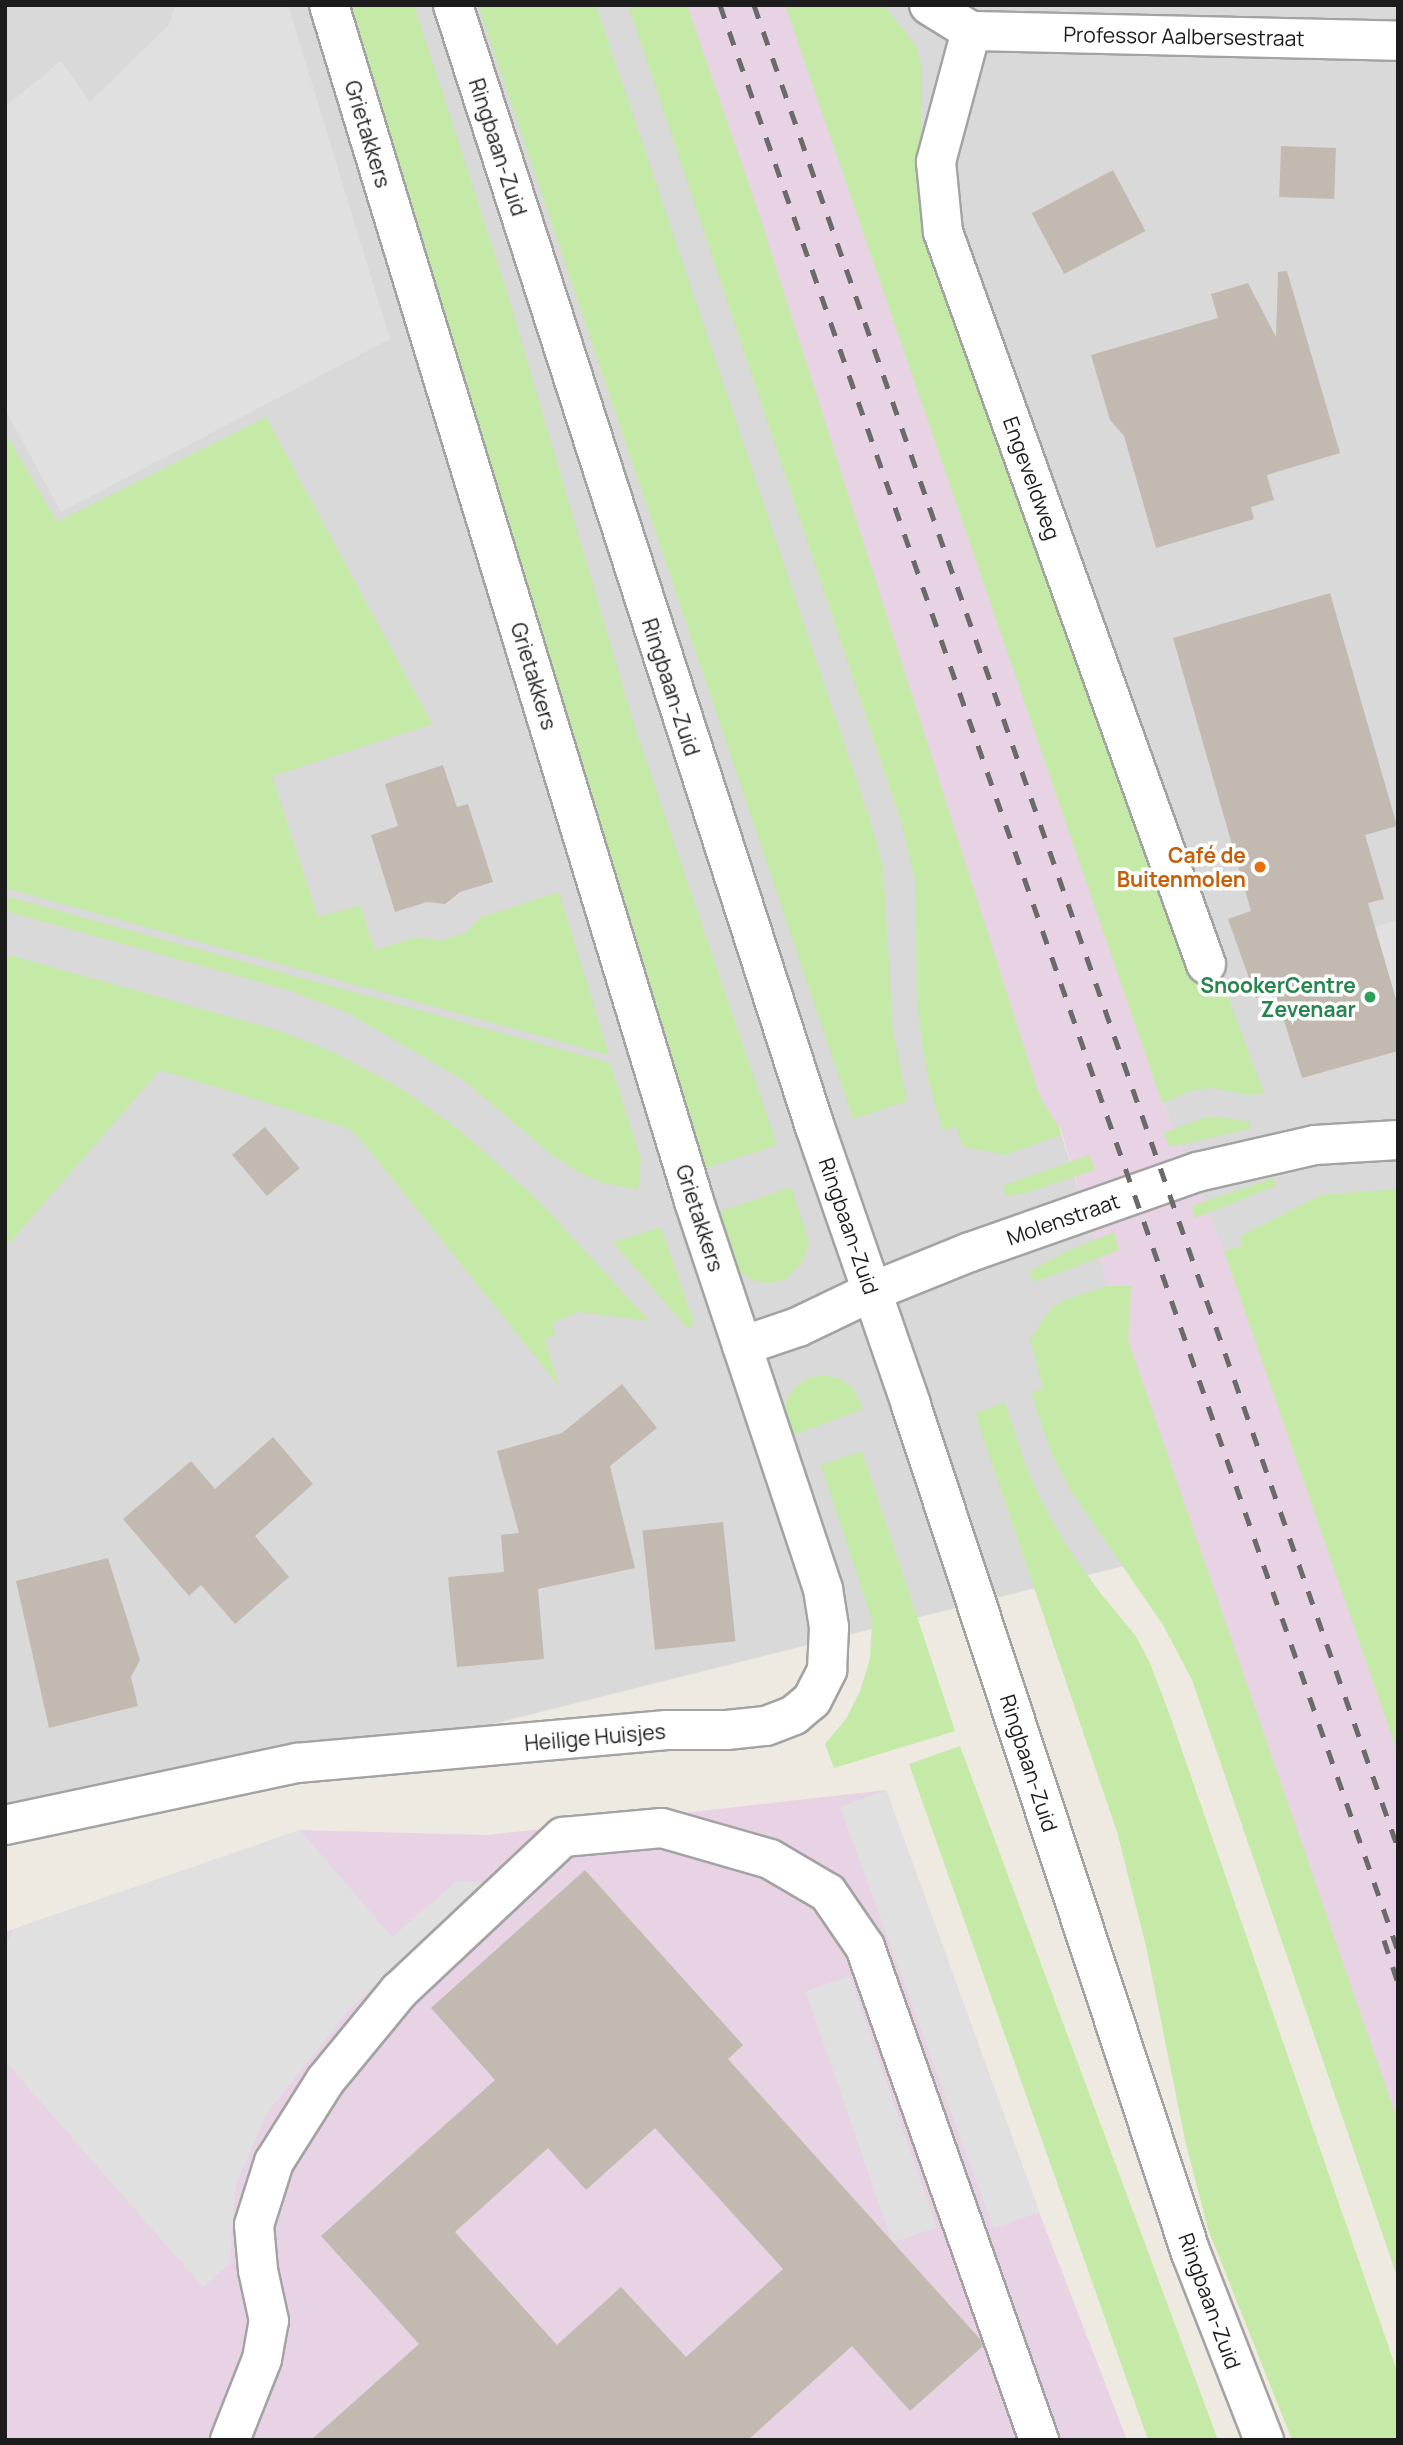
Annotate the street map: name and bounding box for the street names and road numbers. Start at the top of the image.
street label: Professor Aalbersestraat [1063,21,1305,51]
street label: Ringbaan-Zuid [464,75,532,219]
street label: Grietakkers [340,77,396,191]
street label: Engeveldweg [998,413,1066,543]
street label: Ringbaan-Zuid [637,615,705,759]
street label: Grietakkers [506,619,562,733]
street label: Ringbaan-Zuid [814,1154,884,1298]
street label: Grietakkers [671,1161,729,1275]
street label: Molenstraat [1003,1188,1123,1250]
street label: Ringbaan-Zuid [995,1691,1063,1835]
street label: Heilige Huisjes [523,1718,667,1756]
street label: Ringbaan-Zuid [1174,2230,1246,2372]

